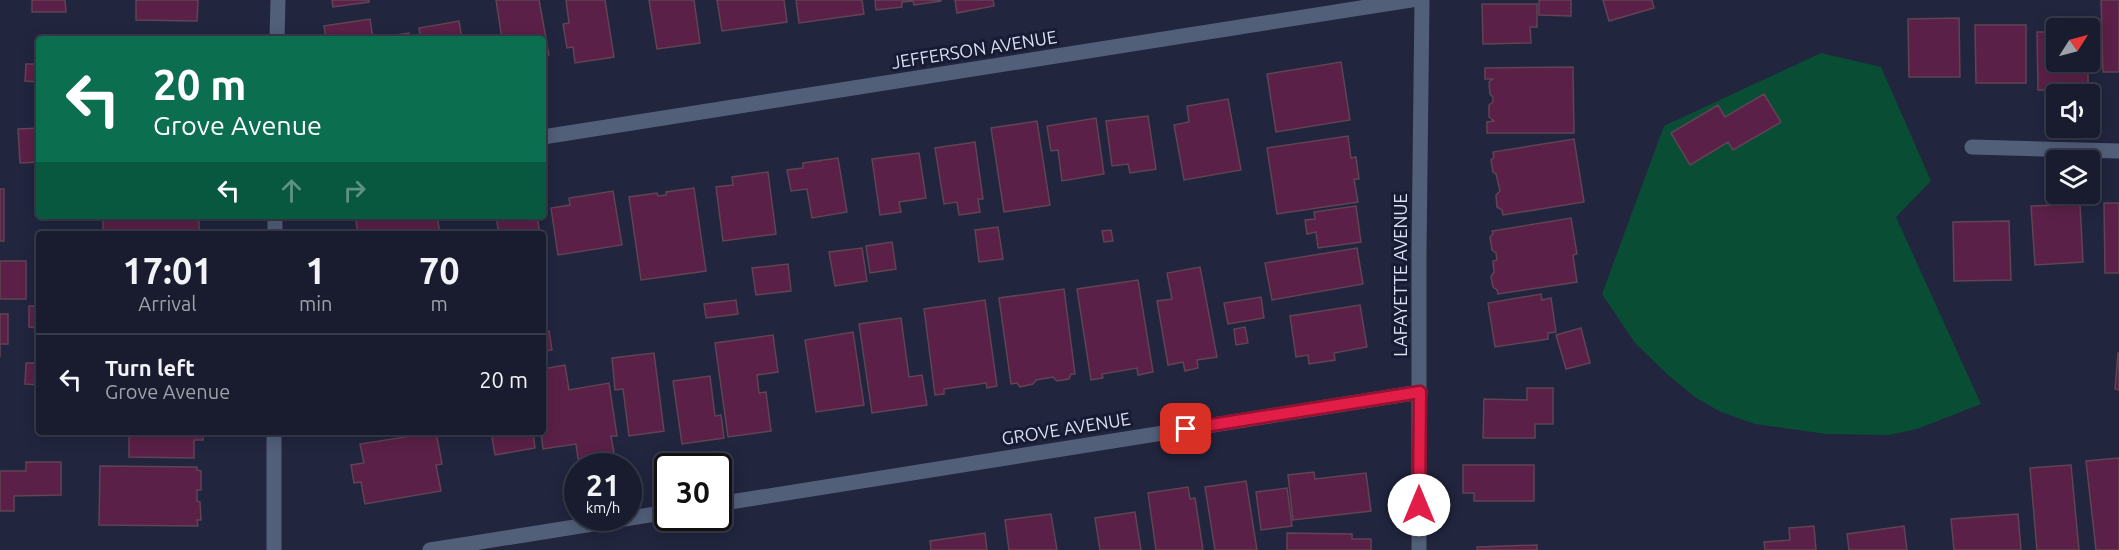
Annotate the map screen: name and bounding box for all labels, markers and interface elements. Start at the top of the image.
north arrow [2046,18,2100,72]
map controls [2046,18,2100,204]
street label: JEFFERSON AVENUE [890,26,1058,72]
icon: left [54,60,132,138]
text: 20 m [153,61,247,108]
button: sound [2046,84,2100,138]
text: Grove Avenue [153,110,322,140]
button: layers [2046,150,2100,204]
icon: left [212,174,245,207]
icon: ahead [275,174,308,207]
icon: right [338,174,371,207]
street label: LAFAYETTE AVENUE [1390,193,1410,357]
text: 17:01 [122,250,213,291]
text: 1 [306,250,326,291]
text: 70 [419,250,460,291]
text: Arrival [138,292,197,315]
text: min [299,292,333,315]
text: m [431,292,448,315]
text: Turn left [105,355,195,380]
icon: left [54,363,87,396]
text: 20 m [479,367,528,392]
text: Grove Avenue [105,380,230,403]
pin [1160,403,1211,454]
street label: GROVE AVENUE [1000,408,1132,448]
icon: arrive [1169,412,1202,445]
speed limit sign: 30 [654,453,732,531]
text: 21 [586,468,620,502]
position arrow [1387,473,1451,537]
text: km/h [586,499,620,516]

